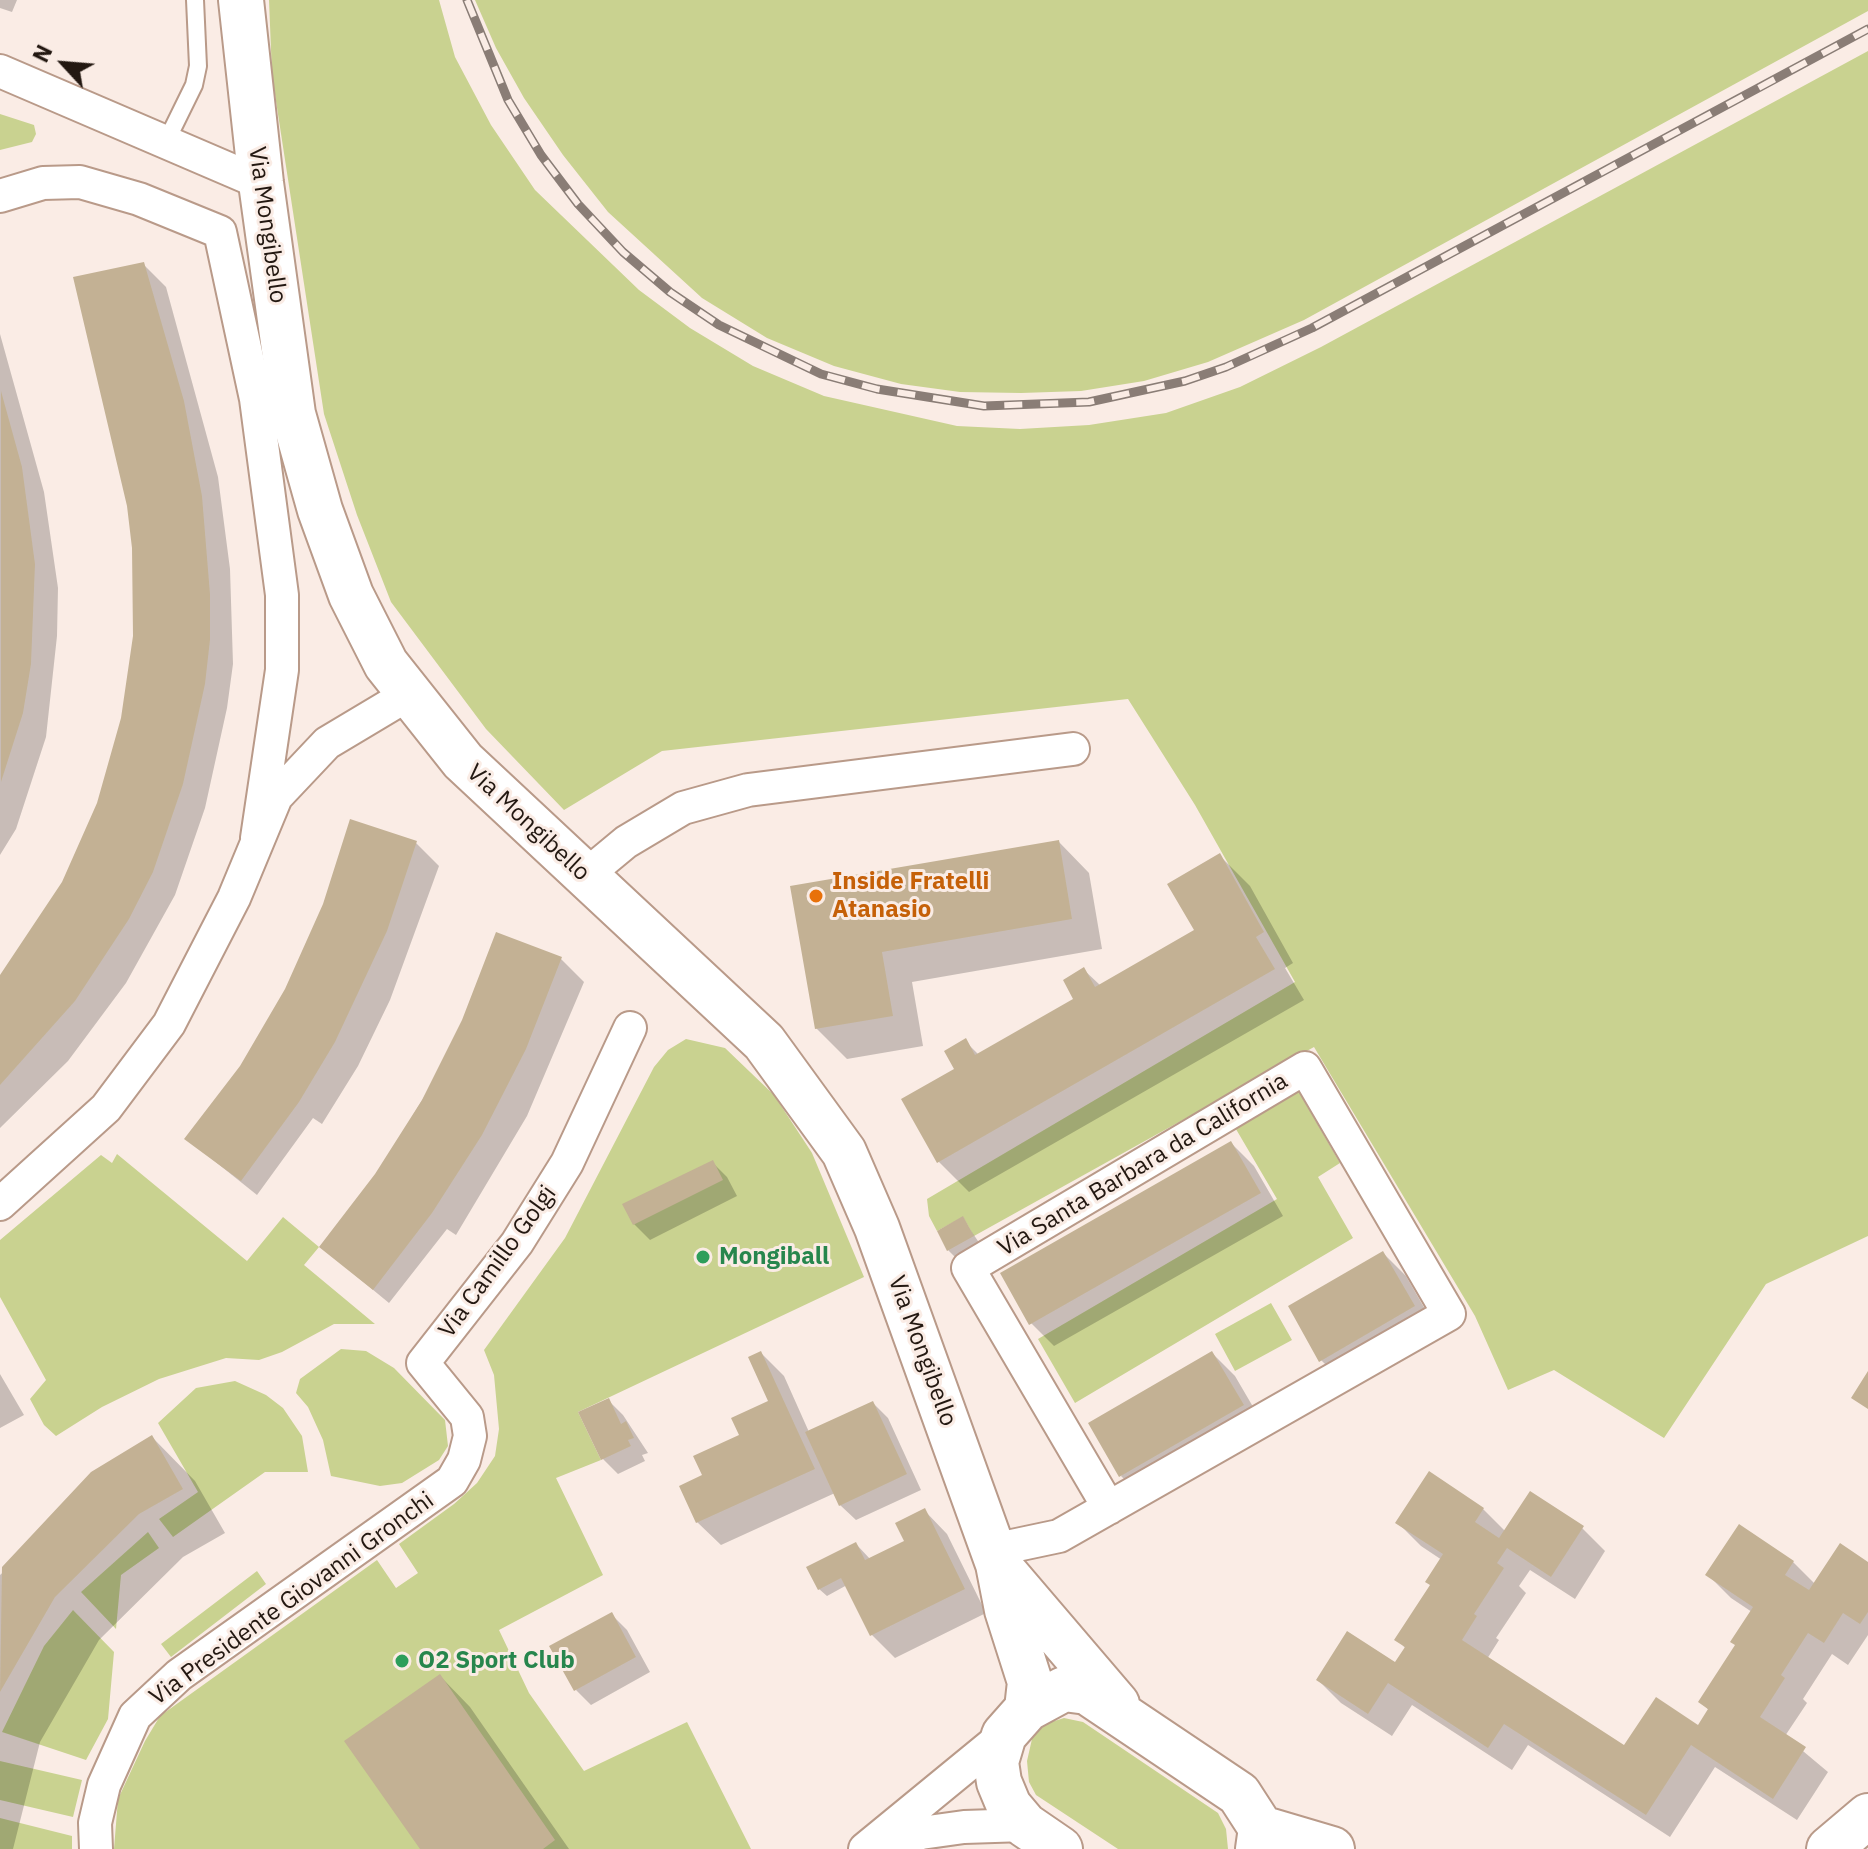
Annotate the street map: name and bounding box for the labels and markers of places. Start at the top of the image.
place label: Inside Fratelli Atanasio [832,868,989,924]
marker: Inside Fratelli Atanasio [807,887,825,905]
place label: Mongiball [719,1243,829,1271]
marker: Mongiball [694,1248,712,1266]
place label: O2 Sport Club [418,1647,575,1675]
marker: O2 Sport Club [393,1652,411,1670]

